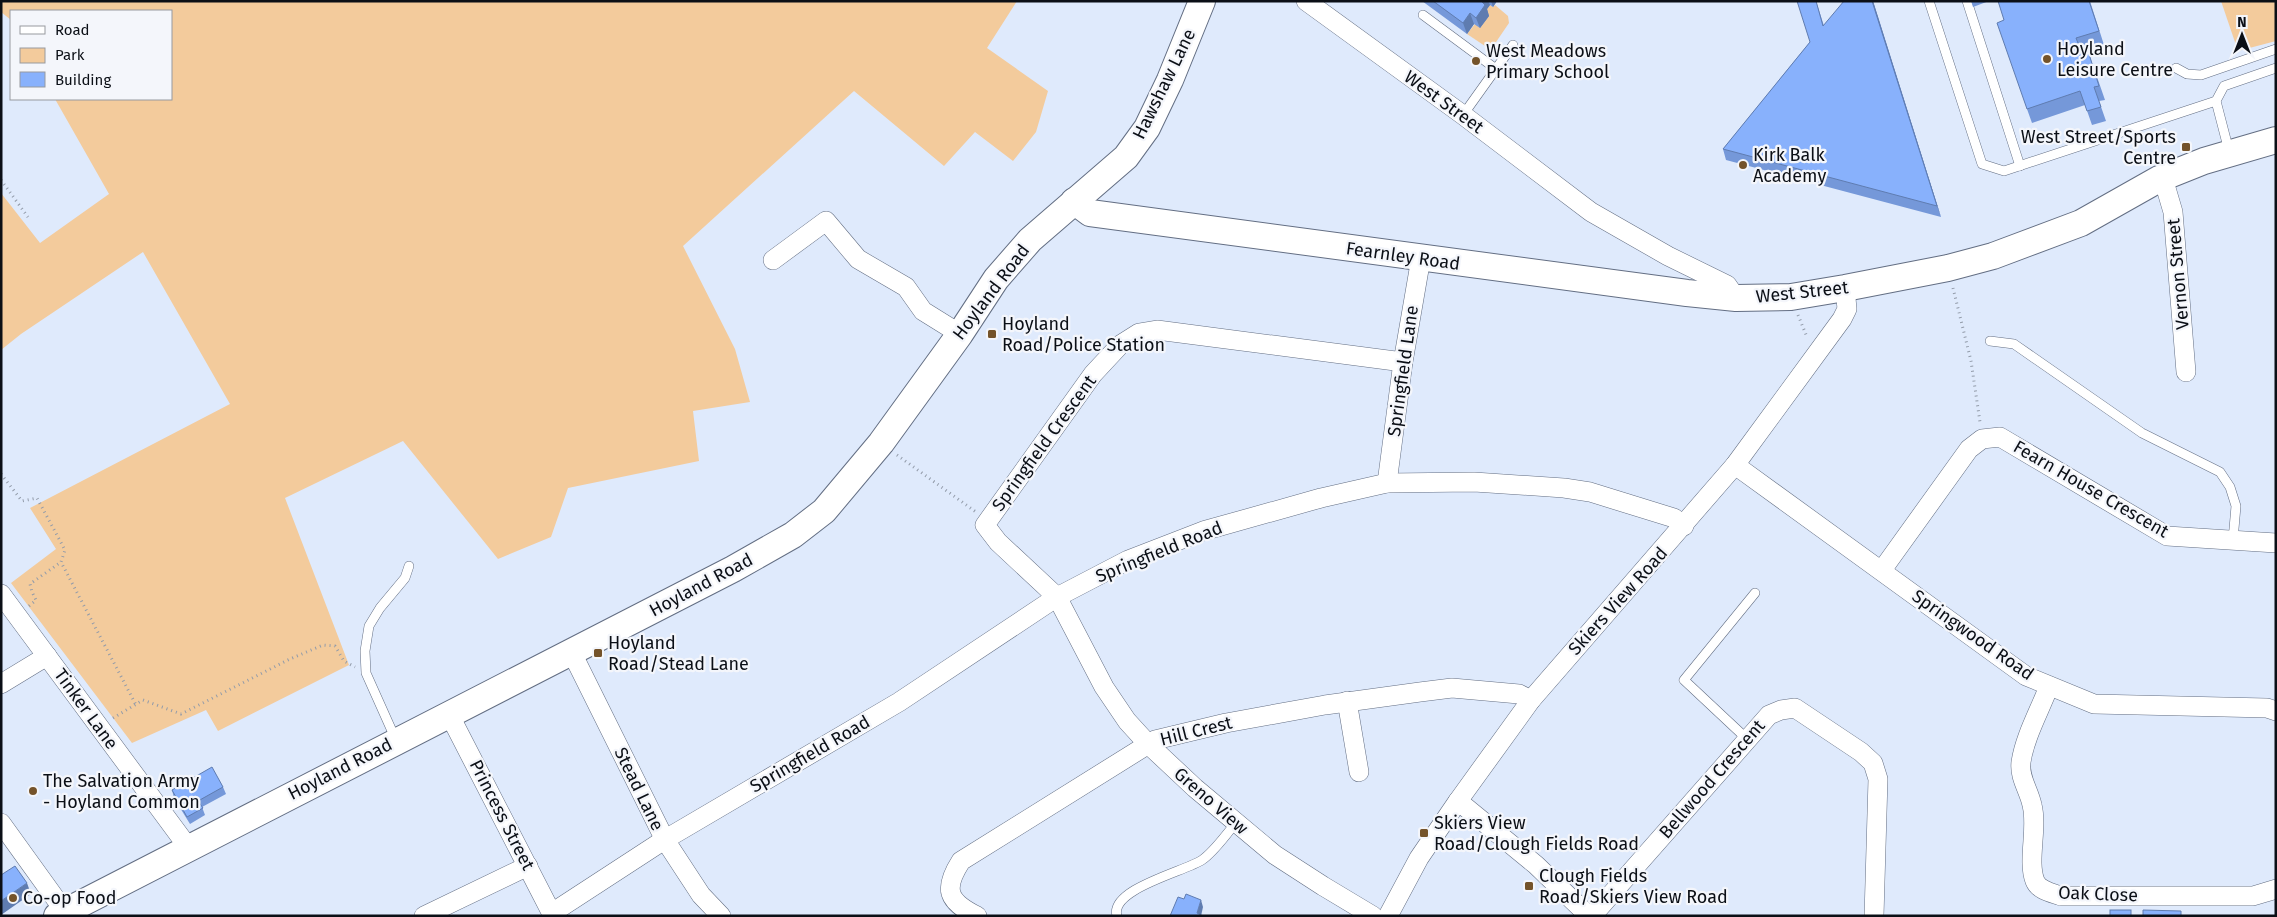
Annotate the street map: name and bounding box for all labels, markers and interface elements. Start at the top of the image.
legend [10,10,172,100]
north arrow [2217,10,2267,60]
text: N [2237,14,2247,31]
text: Road [55,21,90,39]
street label: Hawshaw Lane [1128,25,1200,143]
place label: Hoyland Leisure Centre [2057,38,2173,81]
place label: West Meadows Primary School [1486,40,1609,83]
text: Park [55,46,85,64]
marker: Hoyland Leisure Centre [2041,53,2053,65]
marker: West Meadows Primary School [1470,55,1482,67]
street label: West Street [1400,66,1488,139]
text: Building [55,71,111,89]
place label: West Street/Sports Centre [2021,126,2176,169]
marker: West Street/Sports Centre [2180,141,2192,153]
place label: Kirk Balk Academy [1753,144,1826,187]
marker: Kirk Balk Academy [1737,159,1749,171]
street label: Vernon Street [2162,217,2194,331]
street label: Fearnley Road [1344,237,1462,275]
street label: Hoyland Road [948,240,1034,344]
street label: West Street [1755,276,1850,308]
street label: Springfield Lane [1383,304,1423,438]
place label: Hoyland Road/Police Station [1002,313,1165,356]
marker: Hoyland Road/Police Station [986,328,998,340]
street label: Springfield Crescent [987,370,1101,515]
street label: Fearn House Crescent [2009,436,2173,543]
street label: Springfield Road [1092,517,1226,587]
street label: Skiers View Road [1564,542,1672,660]
street label: Hoyland Road [645,549,757,621]
street label: Springwood Road [1908,585,2038,685]
place label: Hoyland Road/Stead Lane [608,632,749,675]
marker: Hoyland Road/Stead Lane [592,647,604,659]
street label: Tinker Lane [49,664,123,754]
street label: Springfield Road [746,711,874,797]
street label: Hill Crest [1158,711,1235,751]
street label: Bellwood Crescent [1654,715,1770,843]
street label: Hoyland Road [284,733,396,805]
street label: Stead Lane [609,744,669,834]
street label: Princess Street [465,756,539,874]
street label: Greno View [1169,763,1253,839]
place label: The Salvation Army - Hoyland Common [43,770,200,813]
marker: The Salvation Army - Hoyland Common [27,785,39,797]
place label: Skiers View Road/Clough Fields Road [1434,812,1639,855]
marker: Skiers View Road/Clough Fields Road [1418,827,1430,839]
place label: Clough Fields Road/Skiers View Road [1539,865,1728,908]
marker: Clough Fields Road/Skiers View Road [1523,880,1535,892]
street label: Oak Close [2058,882,2138,906]
place label: Co-op Food [23,887,116,909]
marker: Co-op Food [7,892,19,904]

